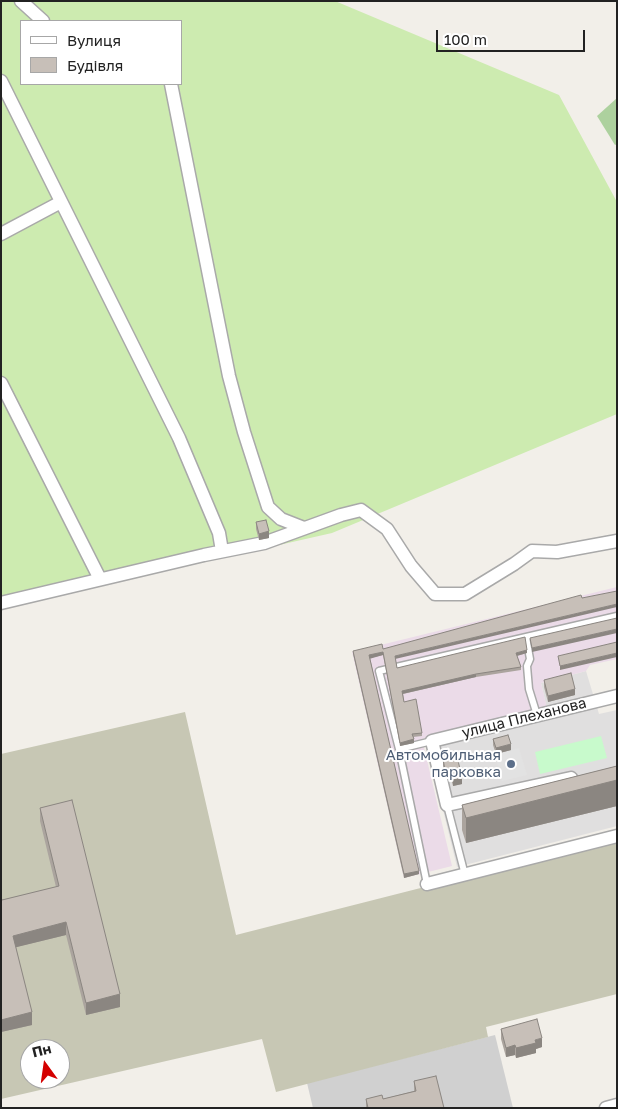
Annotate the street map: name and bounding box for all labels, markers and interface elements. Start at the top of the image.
legend [20,20,182,85]
scale bar [438,20,587,52]
text: 100 m [444,30,487,48]
text: Вулиця [67,31,121,49]
text: Будівля [67,56,123,74]
street label: улица Плеханова [460,694,588,742]
place label: Автомобильная парковка [386,746,501,781]
marker: Автомобильная парковка [505,758,517,770]
north arrow [20,1039,70,1089]
text: Пн [30,1039,53,1060]

